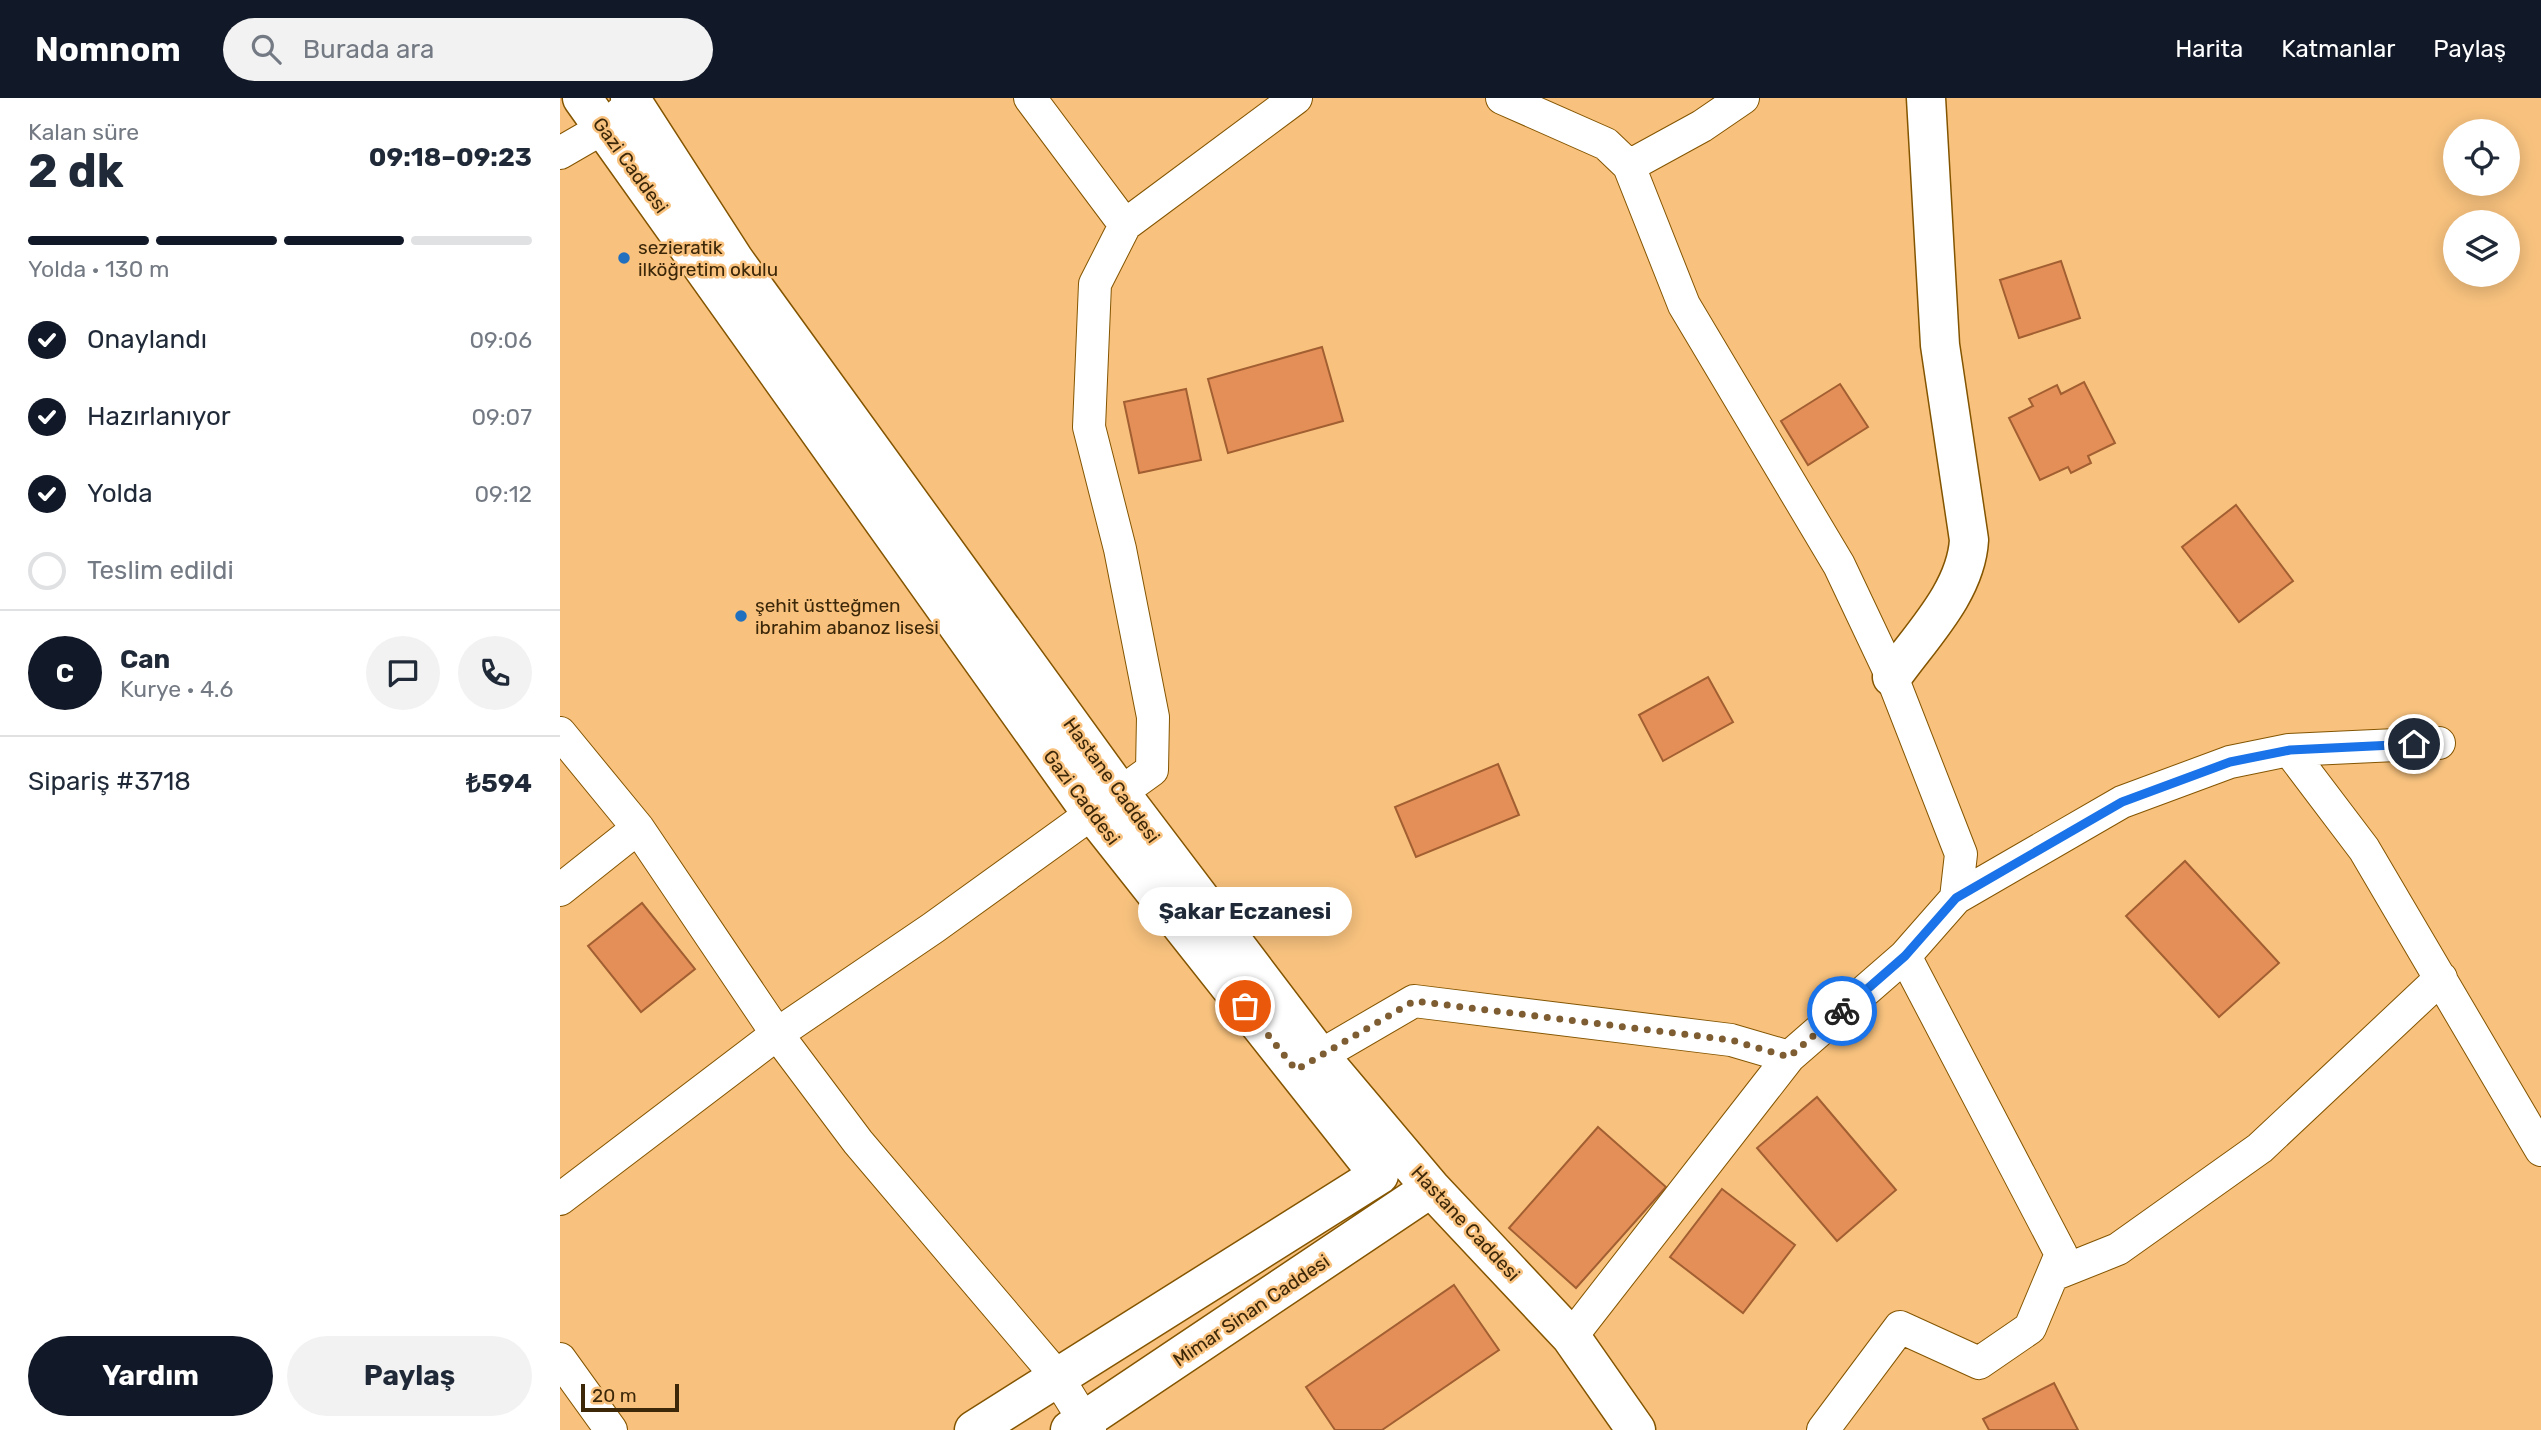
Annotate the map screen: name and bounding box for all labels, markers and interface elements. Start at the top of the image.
search box [223,18,713,81]
text: Nomnom [35,30,181,69]
icon: search [247,30,285,68]
text: Burada ara [303,34,434,65]
text: Harita [2175,35,2243,63]
text: Katmanlar [2281,35,2395,63]
text: Paylaş [2433,35,2506,63]
street label: Gazi Caddesi [588,113,673,218]
text: Kalan süre [28,118,139,146]
map controls [2443,119,2520,287]
button: locate [2443,119,2520,196]
text: 09:18–09:23 [369,142,532,173]
text: 2 dk [28,144,124,199]
button: layers [2443,210,2520,287]
place label: sezieratik ilköğretim okulu [638,236,778,281]
marker: sezieratik ilköğretim okulu [616,250,632,266]
text: Yolda · 130 m [28,255,169,283]
icon: check [28,321,66,359]
text: Onaylandı [87,324,207,355]
text: 09:06 [469,326,532,354]
icon: check [28,398,66,436]
text: Hazırlanıyor [87,401,231,432]
text: 09:07 [471,403,532,431]
icon: check [28,475,66,513]
text: Yolda [87,478,153,509]
text: 09:12 [475,480,532,508]
text: Teslim edildi [87,555,234,586]
place label: şehit üstteğmen ibrahim abanoz lisesi [755,594,939,639]
marker: şehit üstteğmen ibrahim abanoz lisesi [733,608,749,624]
button: chat [366,636,440,710]
button: phone [458,636,532,710]
text: Can [120,644,170,675]
text: C [56,658,74,689]
text: Kurye · 4.6 [120,675,233,703]
street label: Hastane Caddesi [1058,713,1165,847]
pin [2384,714,2444,774]
icon: home [2395,725,2433,763]
street label: Gazi Caddesi [1038,745,1125,849]
text: Sipariş #3718 [28,766,191,797]
text: ₺594 [466,768,532,799]
callout: Şakar Eczanesi [1138,887,1352,936]
text: Şakar Eczanesi [1159,897,1331,925]
pin [1215,976,1275,1036]
courier [1807,976,1877,1046]
icon: bag [1226,987,1264,1025]
icon: bike [1823,992,1861,1030]
street label: Hastane Caddesi [1406,1161,1525,1286]
street label: Mimar Sinan Caddesi [1169,1249,1334,1371]
button: Yardım [28,1336,273,1416]
button: Paylaş [287,1336,532,1416]
scale bar [581,1381,679,1413]
text: 20 m [592,1384,637,1407]

